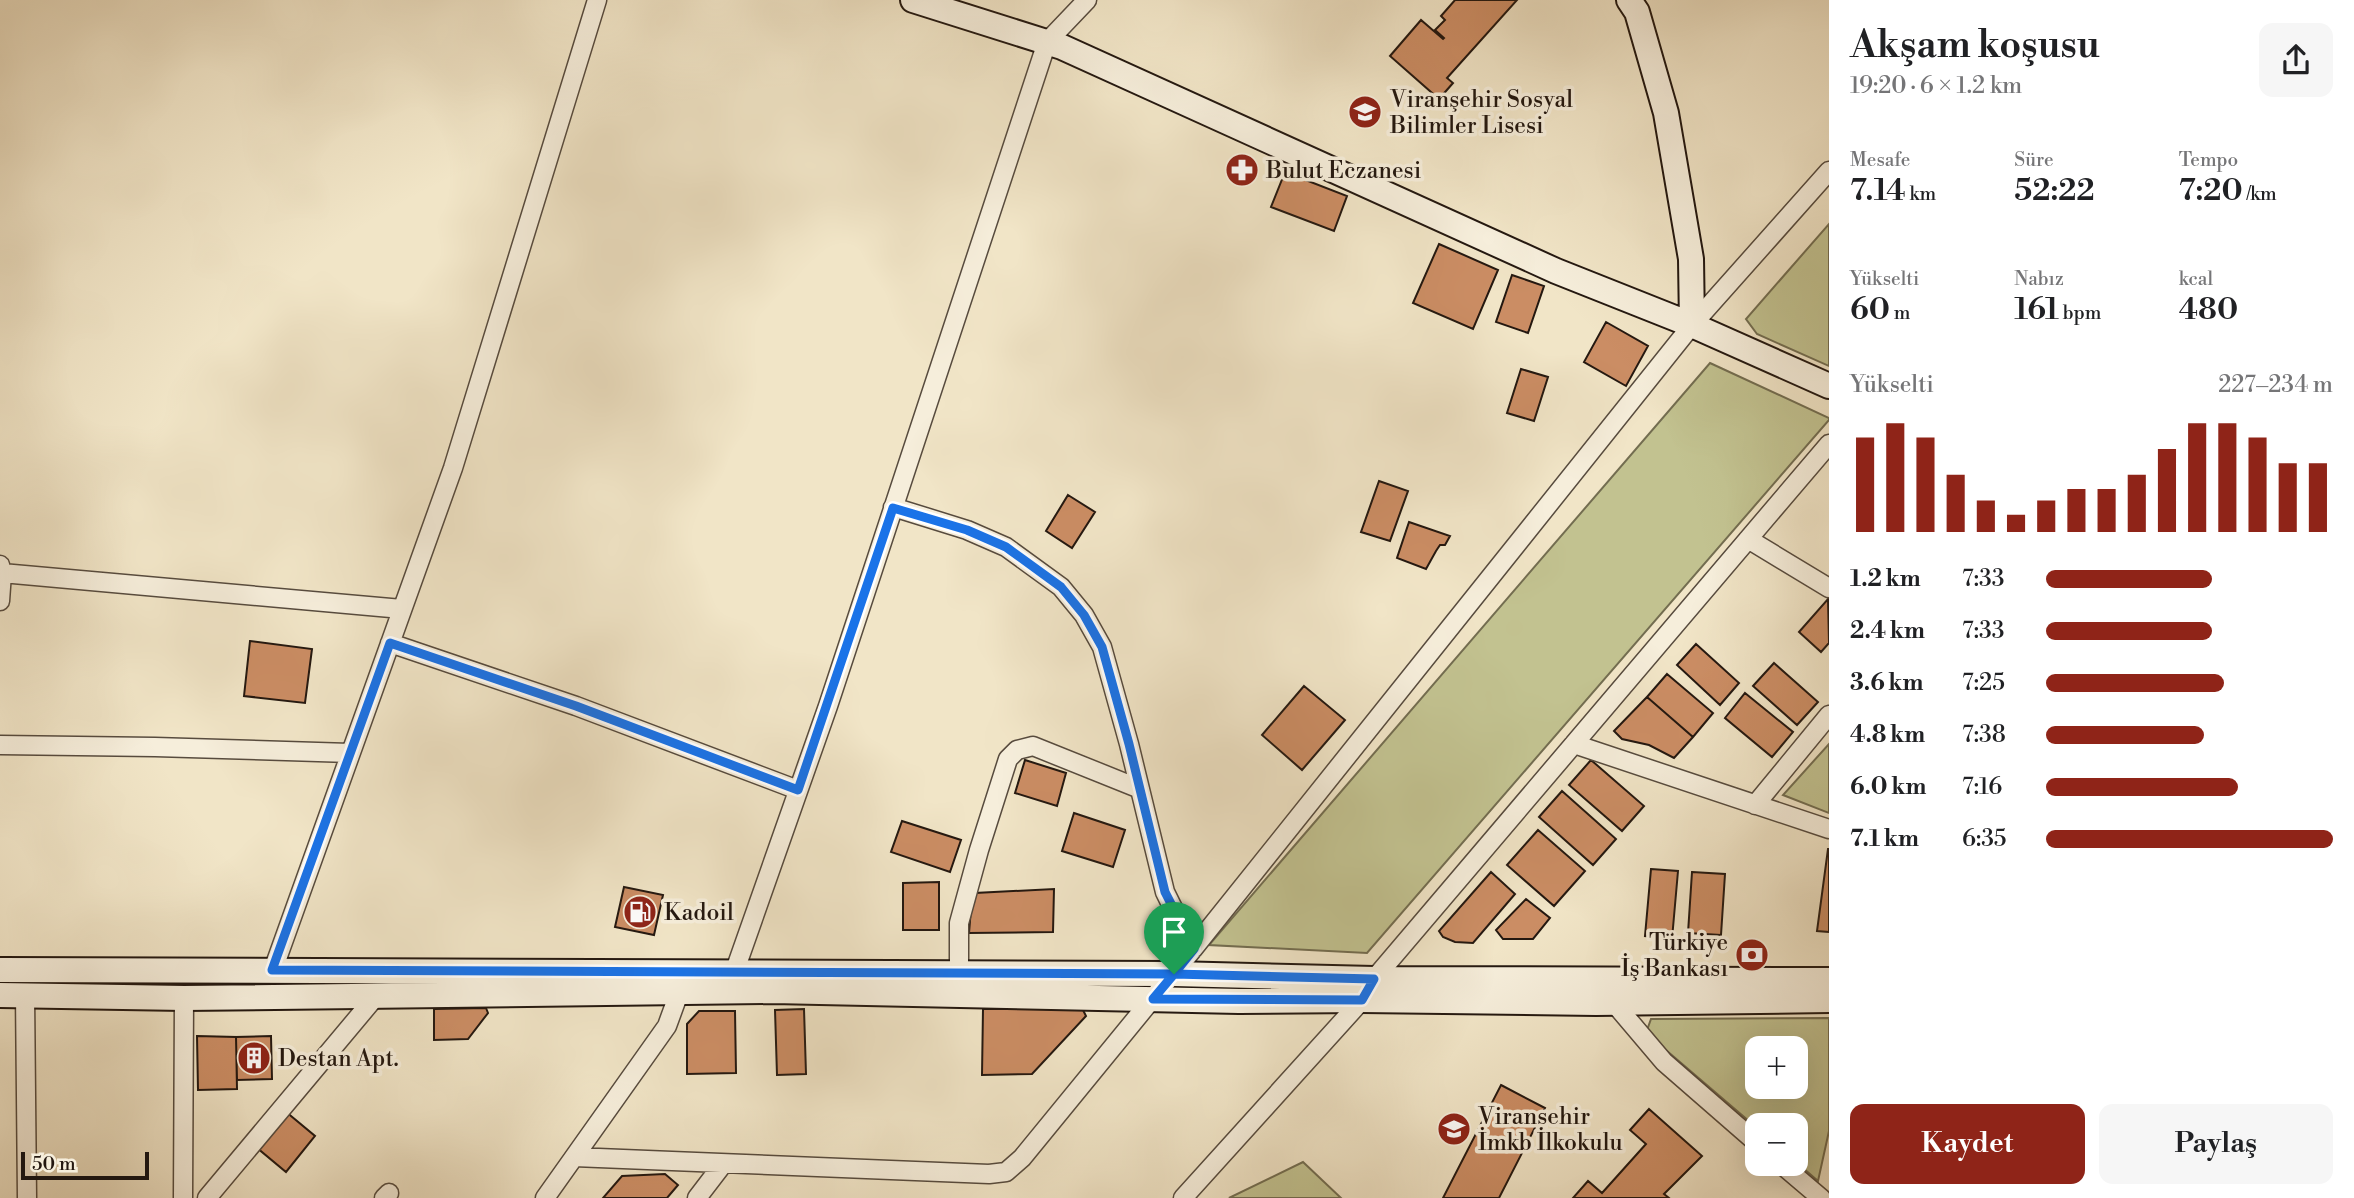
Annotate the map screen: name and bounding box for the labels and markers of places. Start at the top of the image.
place label: Viranşehir Sosyal Bilimler Lisesi [1389,86,1573,140]
school or university icon: Viranşehir Sosyal Bilimler Lisesi [1346,93,1384,131]
pharmacy icon: Bulut Eczanesi [1223,151,1261,189]
place label: Bulut Eczanesi [1265,157,1421,185]
fuel station icon: Kadoil [621,893,659,931]
place label: Kadoil [664,899,734,927]
pin [1144,902,1204,974]
place label: Türkiye İş Bankası [1621,929,1728,983]
bank icon: Türkiye İş Bankası [1733,936,1771,974]
building icon: Destan Apt. [235,1039,273,1077]
place label: Destan Apt. [278,1045,399,1073]
place label: Viranşehir İmkb İlkokulu [1477,1103,1623,1157]
school or university icon: Viranşehir İmkb İlkokulu [1435,1110,1473,1148]

